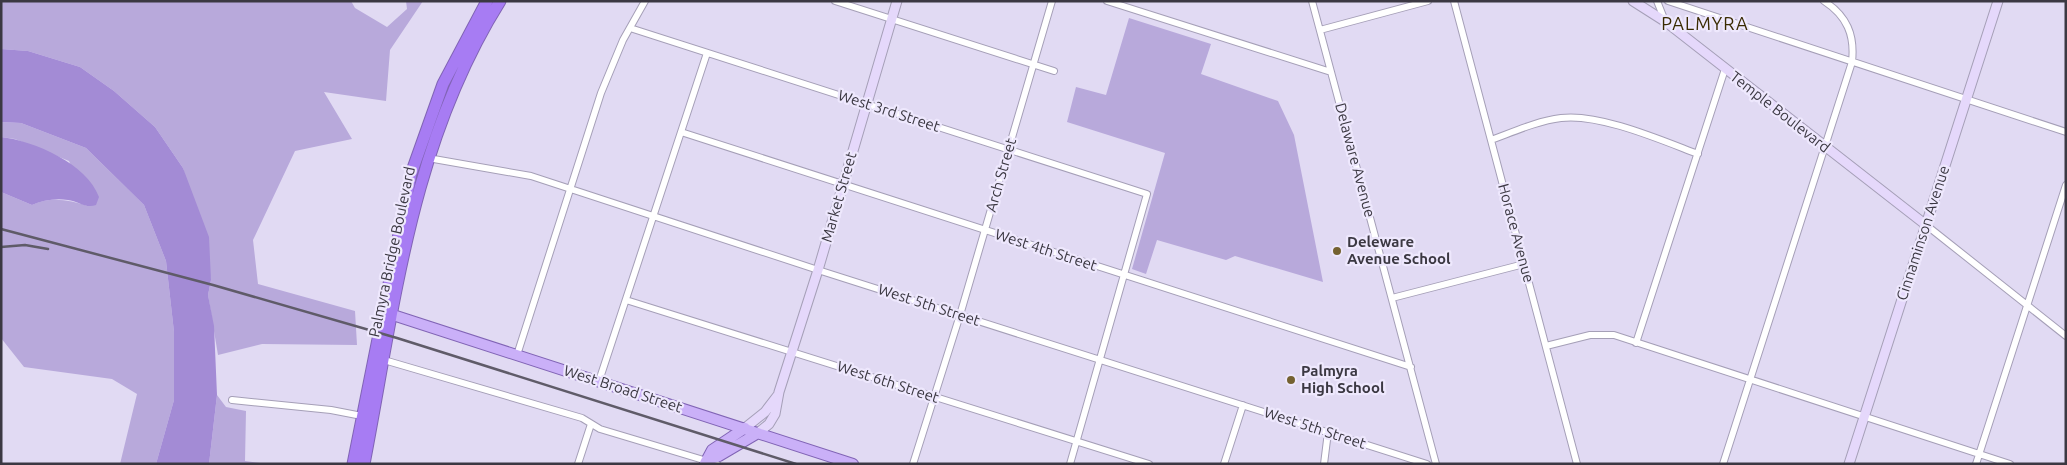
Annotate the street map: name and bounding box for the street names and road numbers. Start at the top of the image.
street label: Temple Boulevard [1727,67,1834,156]
street label: West 3rd Street [836,86,942,135]
street label: Delaware Avenue [1332,101,1379,219]
street label: Arch Street [982,136,1019,214]
street label: Market Street [817,150,860,244]
street label: Cinnaminson Avenue [1893,163,1952,302]
street label: Palmyra Bridge Boulevard [365,165,418,339]
street label: Horace Avenue [1495,182,1538,284]
street label: West 4th Street [993,225,1099,274]
street label: West 5th Street [876,280,982,329]
street label: West 6th Street [835,357,941,406]
street label: West Broad Street [562,361,685,416]
street label: West 5th Street [1262,403,1368,452]

